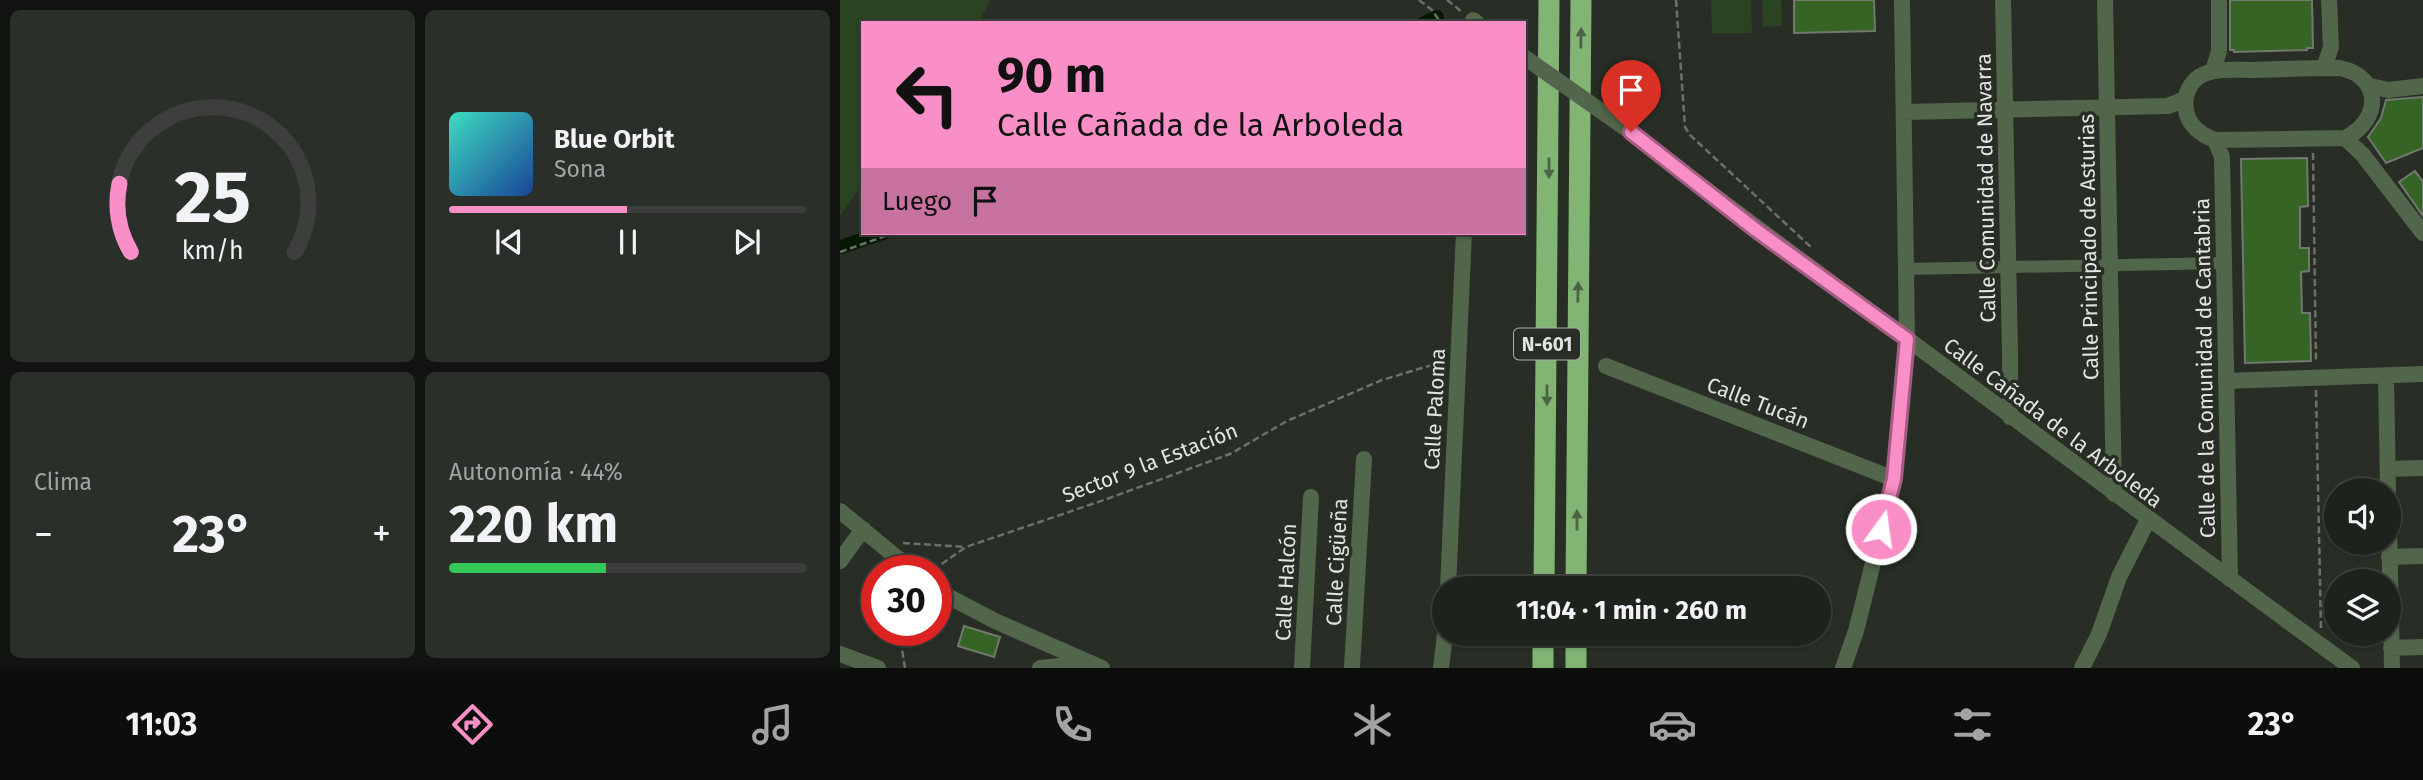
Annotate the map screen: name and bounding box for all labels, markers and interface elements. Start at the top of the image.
one-way arrow [1575,27,1587,49]
text: 90 m [997,46,1106,105]
icon: left [882,49,973,140]
street label: Calle Comunidad de Navarra [1971,53,2001,323]
pin [1601,60,1661,132]
icon: arrive [1612,71,1650,109]
text: Calle Cañada de la Arboleda [997,106,1404,144]
street label: Calle Principado de Asturias [2074,113,2104,380]
text: Blue Orbit [554,124,674,155]
text: 25 [174,155,251,242]
text: Sona [554,155,606,183]
one-way arrow [1543,157,1554,179]
icon: arrive [966,182,1004,220]
text: Luego [882,186,952,217]
street label: Calle de la Comunidad de Cantabria [2189,198,2221,538]
icon: previous [490,223,528,261]
icon: pause [609,223,647,261]
icon: next [728,223,766,261]
text: km/h [182,236,243,266]
one-way arrow [1572,281,1584,303]
road number: N-601 [1514,328,1580,360]
street label: Calle Cañada de la Arboleda [1938,332,2168,514]
street label: Calle Paloma [1419,347,1451,471]
street label: Calle Tucán [1703,372,1813,434]
one-way arrow [1541,384,1553,406]
street label: Sector 9 la Estación [1058,418,1242,508]
text: Autonomía · 44% [449,458,623,486]
text: Clima [34,468,92,496]
map controls [2324,478,2401,646]
button: sound [2324,478,2401,555]
position arrow [1844,492,1918,566]
text: 220 km [449,493,618,556]
street label: Calle Cigüeña [1321,498,1353,626]
text: 23° [172,503,253,566]
one-way arrow [1571,509,1583,531]
text: − [34,511,53,557]
text: + [372,511,391,557]
street label: Calle Halcón [1270,523,1302,641]
speed limit sign: 30 [861,555,952,646]
button: layers [2324,569,2401,646]
text: 11:04 · 1 min · 260 m [1516,595,1747,626]
icon: directions [448,700,497,749]
icon: music [748,700,797,749]
icon: phone [1048,700,1097,749]
icon: climate [1348,700,1397,749]
icon: car [1648,700,1697,749]
icon: filters [1948,700,1997,749]
text: 11:03 [125,705,197,743]
text: 23° [2248,705,2297,743]

